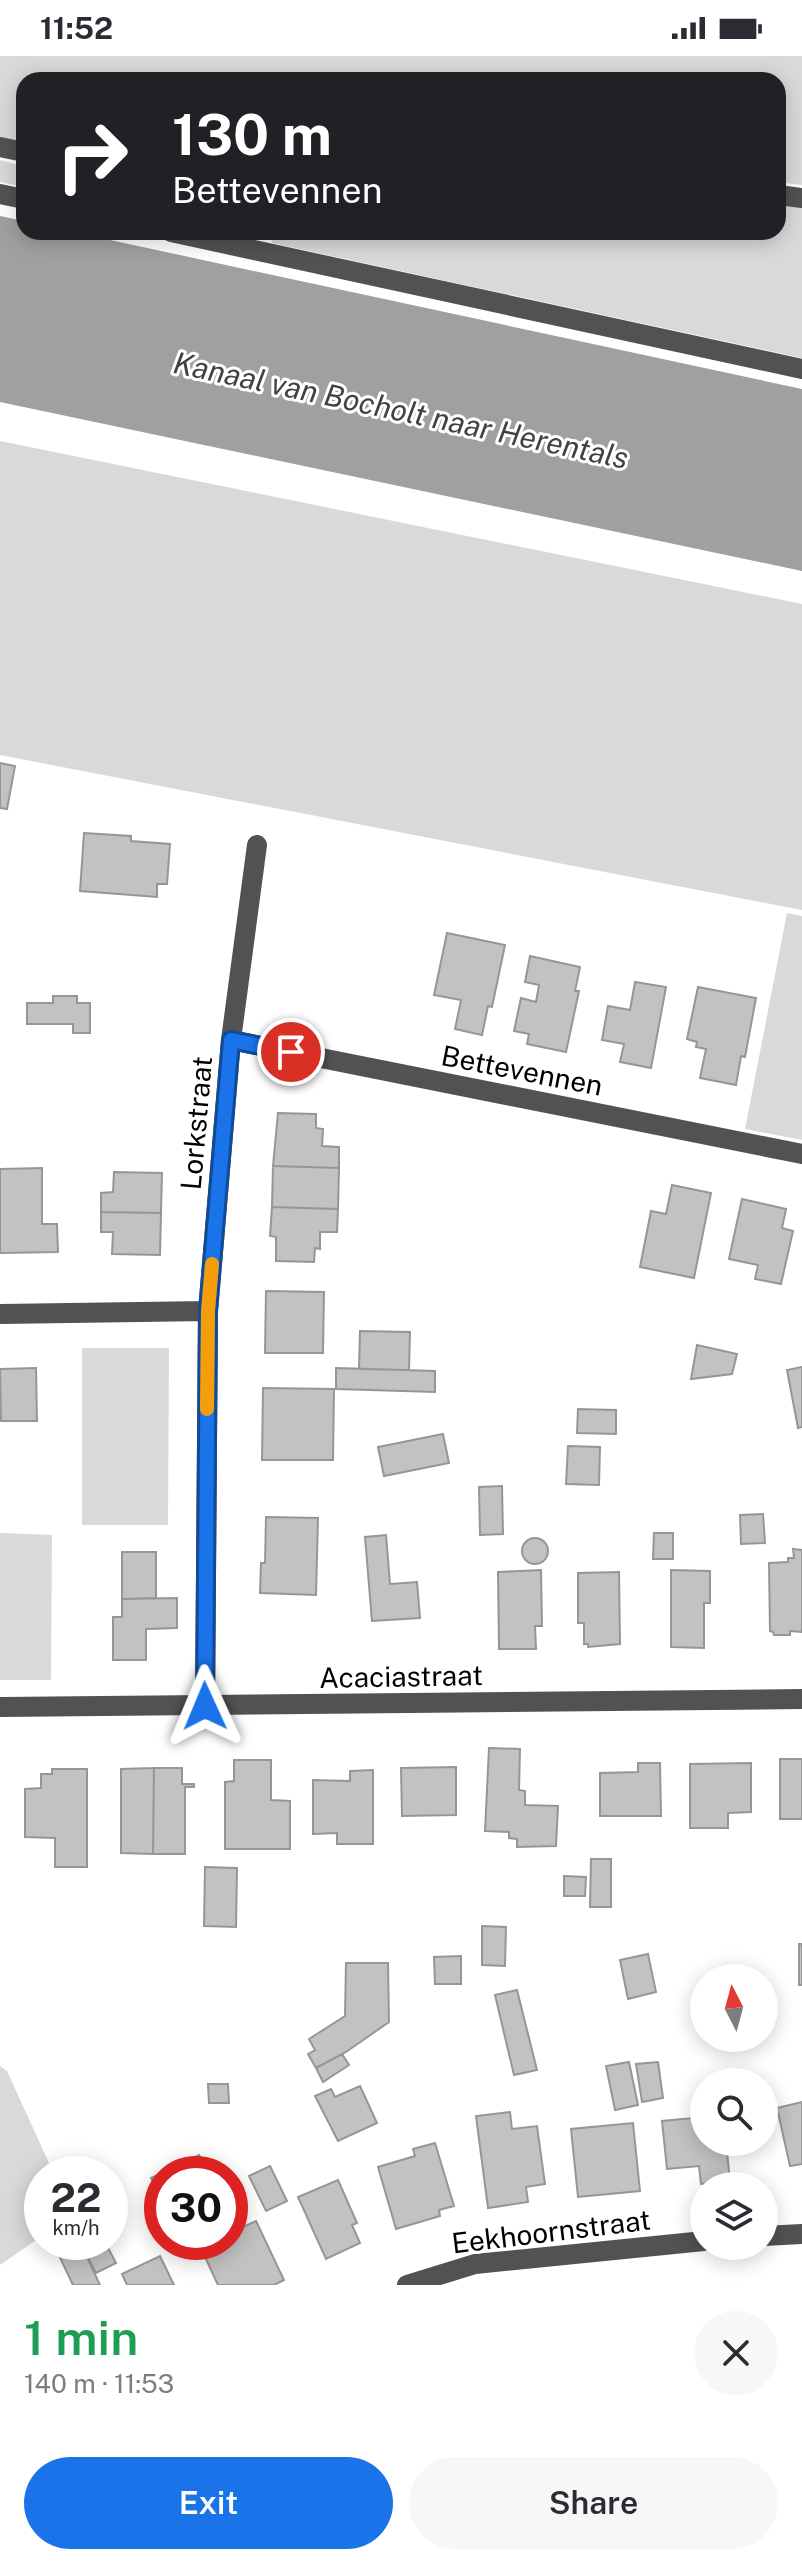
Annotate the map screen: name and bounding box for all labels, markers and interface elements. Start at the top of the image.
text: 11:52 [40,10,113,46]
text: 130 m [172,102,332,168]
icon: right [40,104,144,208]
text: Bettevennen [172,169,383,211]
water label: Kanaal van Bocholt naar Herentals [170,344,632,476]
pin [257,1018,325,1086]
icon: arrive [269,1030,313,1074]
street label: Bettevennen [438,1038,606,1102]
street label: Lorkstraat [174,1055,218,1191]
street label: Acaciastraat [319,1658,483,1694]
position arrow [163,1664,247,1748]
north arrow [690,1964,778,2052]
map controls [690,1964,778,2260]
button: search [690,2068,778,2156]
speed limit sign: 30 [144,2156,248,2260]
button: layers [690,2172,778,2260]
text: 22 [51,2174,101,2221]
street label: Eekhoornstraat [450,2202,652,2260]
text: km/h [52,2216,100,2240]
text: 1 min [24,2309,138,2366]
button: close [694,2311,778,2395]
text: 140 m · 11:53 [24,2368,174,2399]
button: Exit [24,2457,393,2549]
button: Share [409,2457,778,2549]

